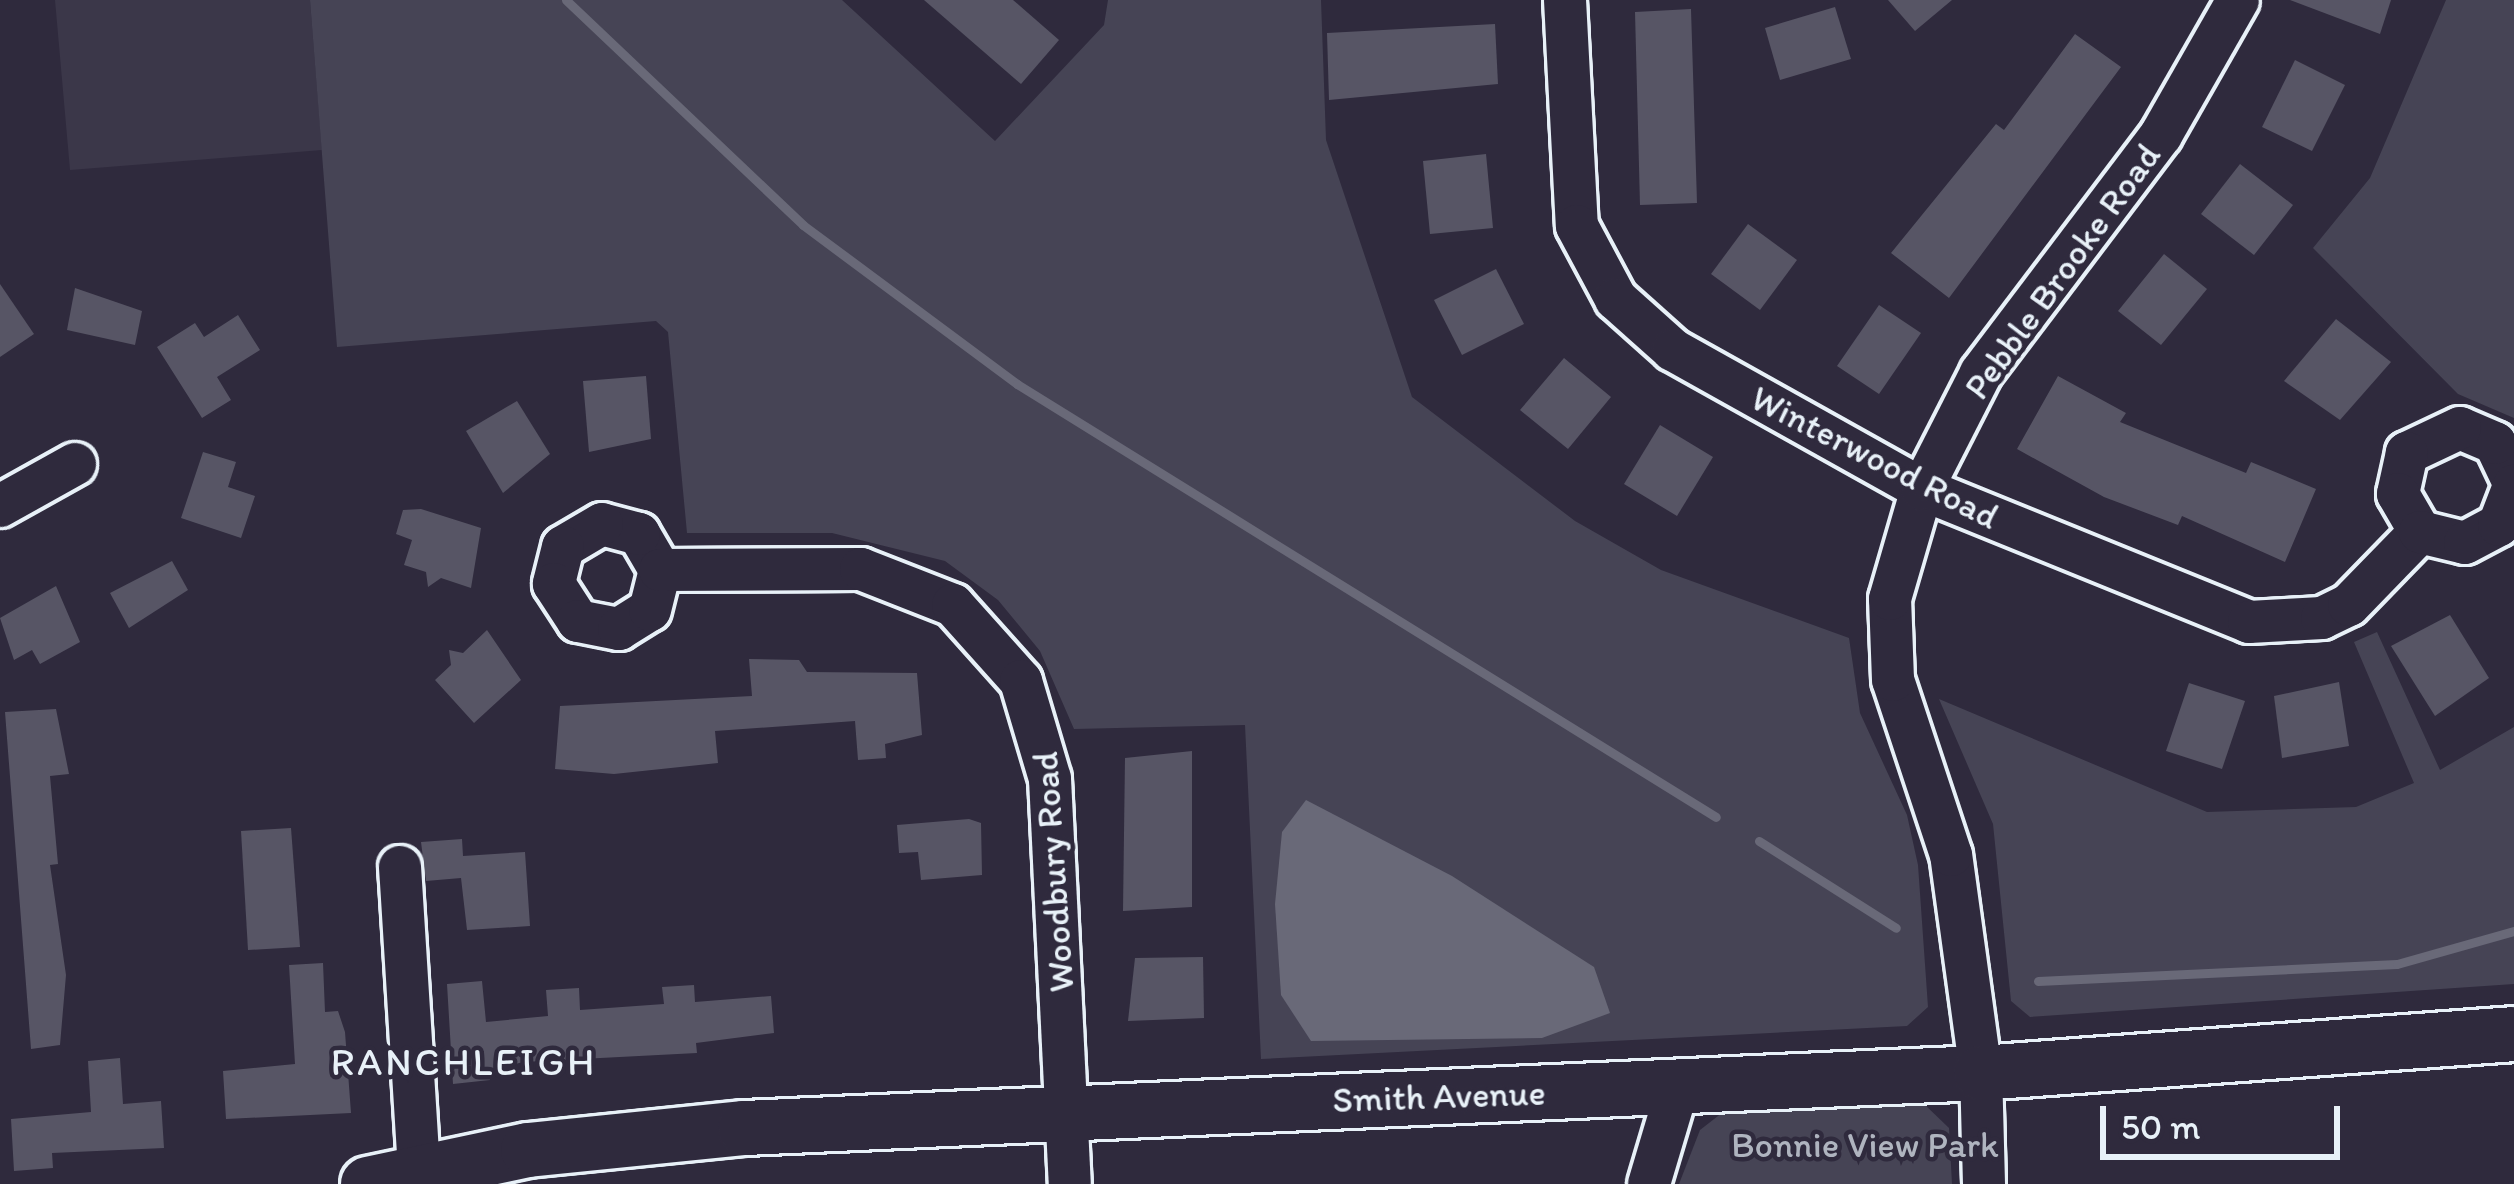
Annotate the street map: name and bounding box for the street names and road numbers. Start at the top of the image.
street label: Pebble Brooke Road [1955,135,2169,407]
street label: Winterwood Road [1744,376,2006,538]
street label: Woodbury Road [1023,750,1083,994]
street label: Smith Avenue [1332,1071,1546,1121]

